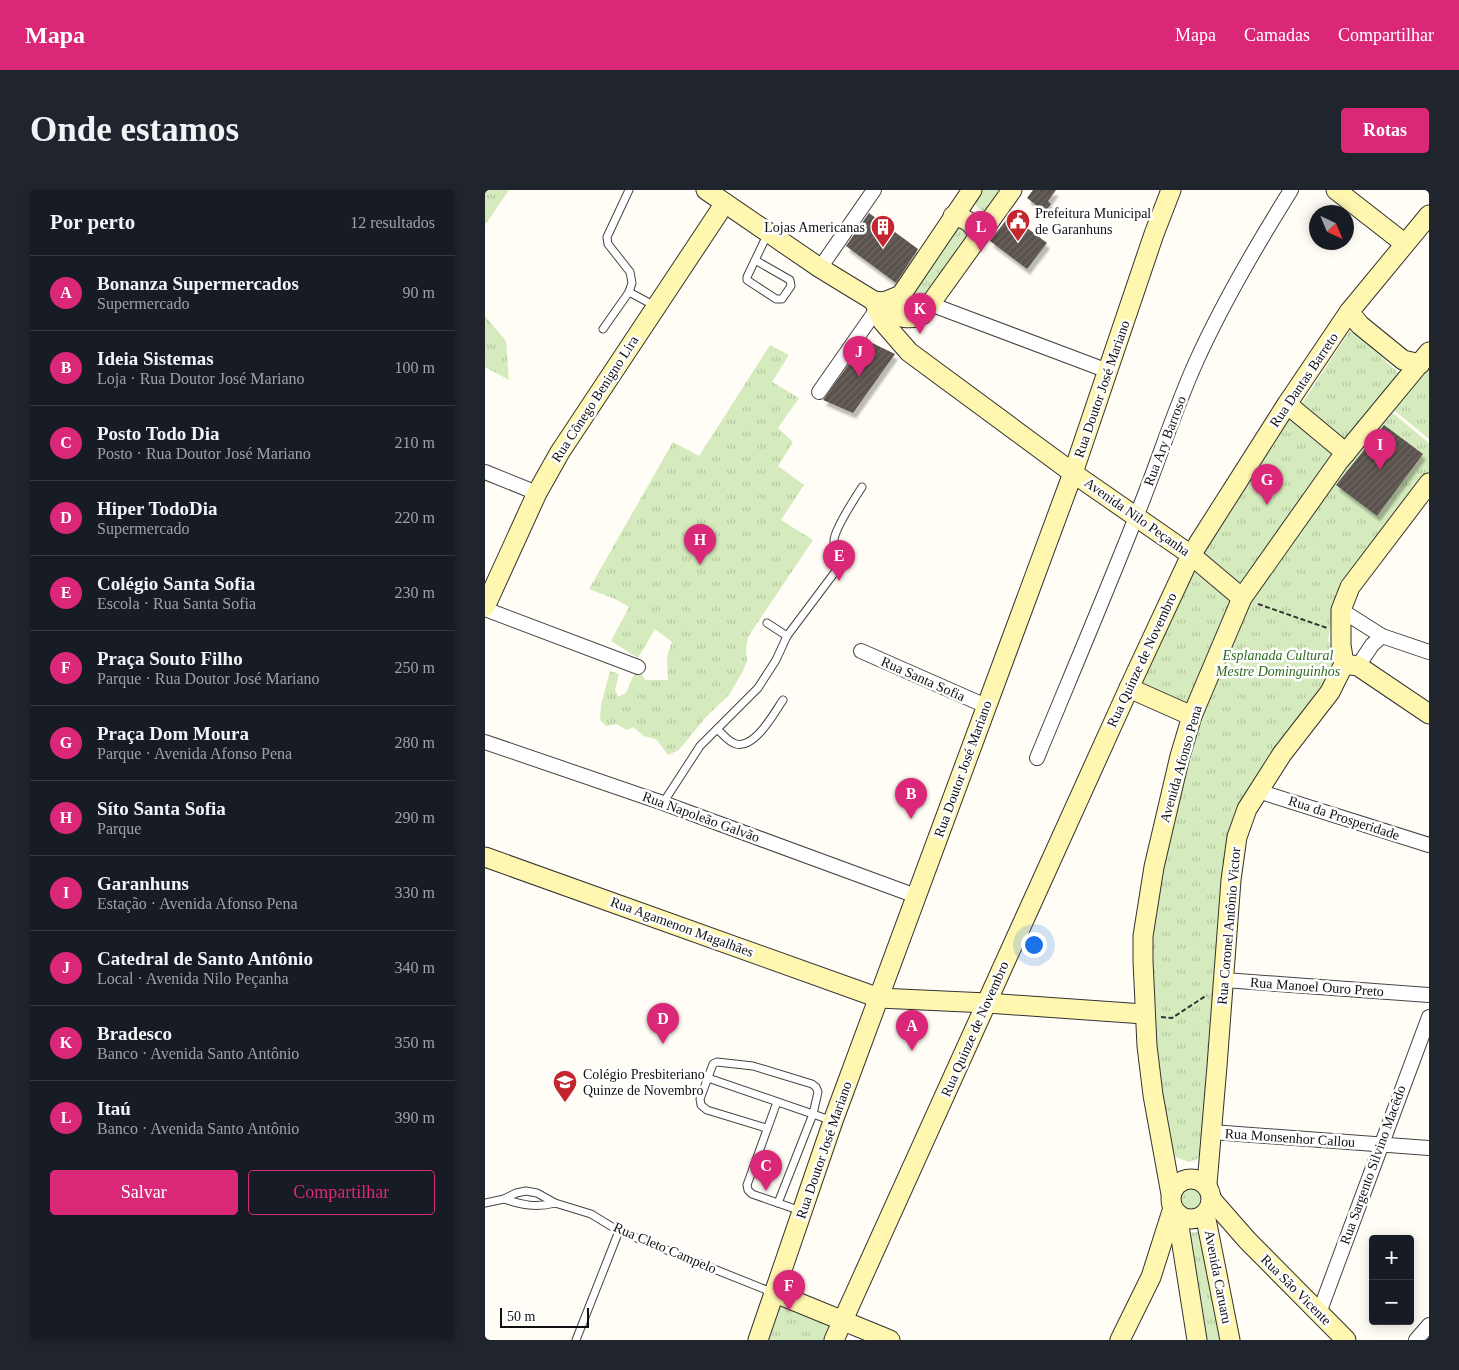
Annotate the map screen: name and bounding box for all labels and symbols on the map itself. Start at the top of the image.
north arrow [1309,205,1354,250]
place label: Prefeitura Municipal de Garanhuns [1035,206,1151,237]
public building icon: Prefeitura Municipal de Garanhuns [1005,208,1031,242]
pin: L [965,211,997,252]
building icon: Lojas Americanas [870,214,896,248]
place label: Lojas Americanas [764,220,865,235]
pin: K [904,293,936,334]
street label: Rua Doutor José Mariano [1071,318,1133,460]
street label: Rua Dantas Barreto [1267,330,1341,430]
street label: Rua Cônego Benigno Lira [549,332,642,465]
pin: J [843,336,875,377]
street label: Rua Ary Barroso [1141,394,1189,488]
pin: I [1364,429,1396,470]
pin: G [1251,464,1283,505]
street label: Avenida Nilo Peçanha [1082,475,1193,559]
pin: H [684,524,716,565]
pin: E [823,540,855,581]
street label: Rua Quinze de Novembro [1104,590,1180,730]
park label: Esplanada Cultural Mestre Dominguinhos [1215,648,1341,679]
street label: Rua Santa Sofia [879,654,968,705]
street label: Rua Doutor José Mariano [931,699,995,839]
street label: Avenida Afonso Pena [1157,703,1205,824]
pin: B [895,778,927,819]
street label: Rua Napoleão Galvão [640,789,762,845]
street label: Rua da Prosperidade [1287,793,1401,843]
street label: Rua Coronel Antônio Victor [1215,846,1243,1005]
street label: Rua Agamenon Magalhães [609,894,755,960]
your location [1021,932,1047,958]
street label: Rua Quinze de Novembro [938,959,1012,1099]
street label: Rua Manoel Ouro Preto [1250,975,1384,999]
pin: D [647,1003,679,1044]
pin: A [896,1010,928,1051]
place label: Colégio Presbiteriano Quinze de Novembro [583,1067,705,1098]
school or university icon: Colégio Presbiteriano Quinze de Novembro [552,1069,578,1103]
street label: Rua Doutor José Mariano [793,1079,855,1221]
street label: Rua Sargento Silvino Macêdo [1337,1083,1409,1247]
street label: Rua Monsenhor Callou [1224,1126,1356,1150]
pin: C [750,1150,782,1191]
street label: Rua Cleto Campelo [611,1220,719,1276]
street label: Avenida Caruaru [1202,1229,1234,1325]
street label: Rua São Vicente [1258,1252,1334,1328]
pin: F [773,1270,805,1311]
scale bar [500,1305,589,1328]

